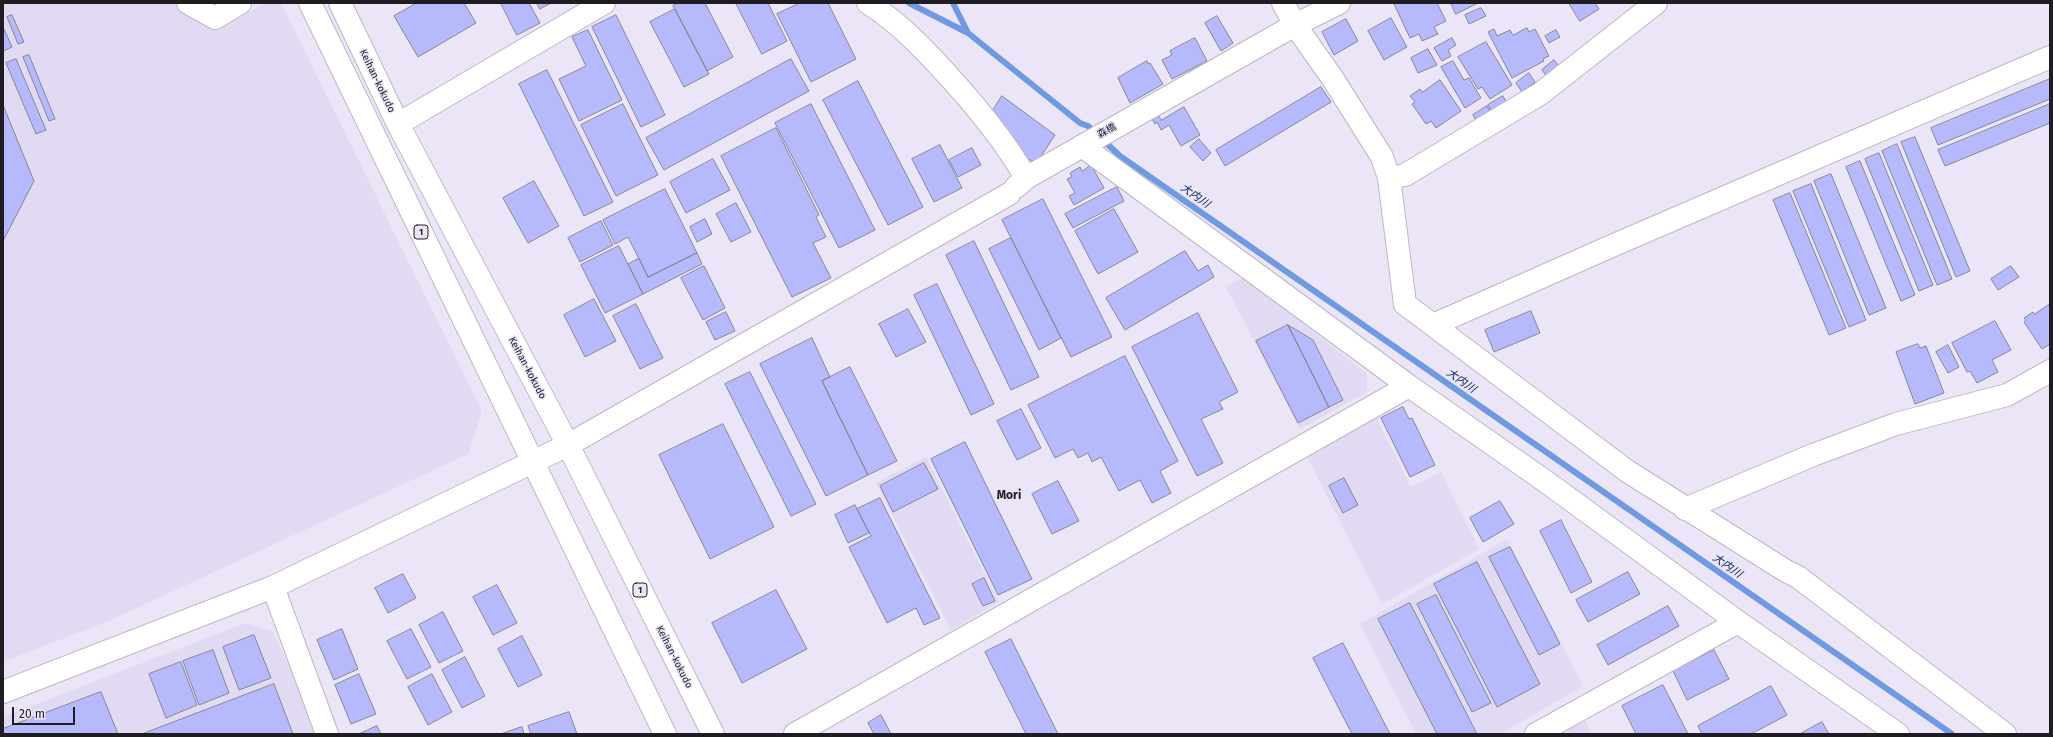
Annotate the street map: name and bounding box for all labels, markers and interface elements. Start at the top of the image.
street label: Keihan-kokudo [357,47,397,115]
street label: 森橋 [1095,121,1119,141]
water label: 大内川 [1178,181,1212,211]
road number: 1 [414,225,428,239]
street label: Keihan-kokudo [506,335,548,401]
water label: 大内川 [1444,366,1478,396]
district label: Mori [997,489,1021,503]
water label: 大内川 [1710,551,1744,581]
road number: 1 [633,583,647,597]
street label: Keihan-kokudo [653,624,695,690]
scale bar [14,699,77,725]
text: 20 m [19,707,45,721]

